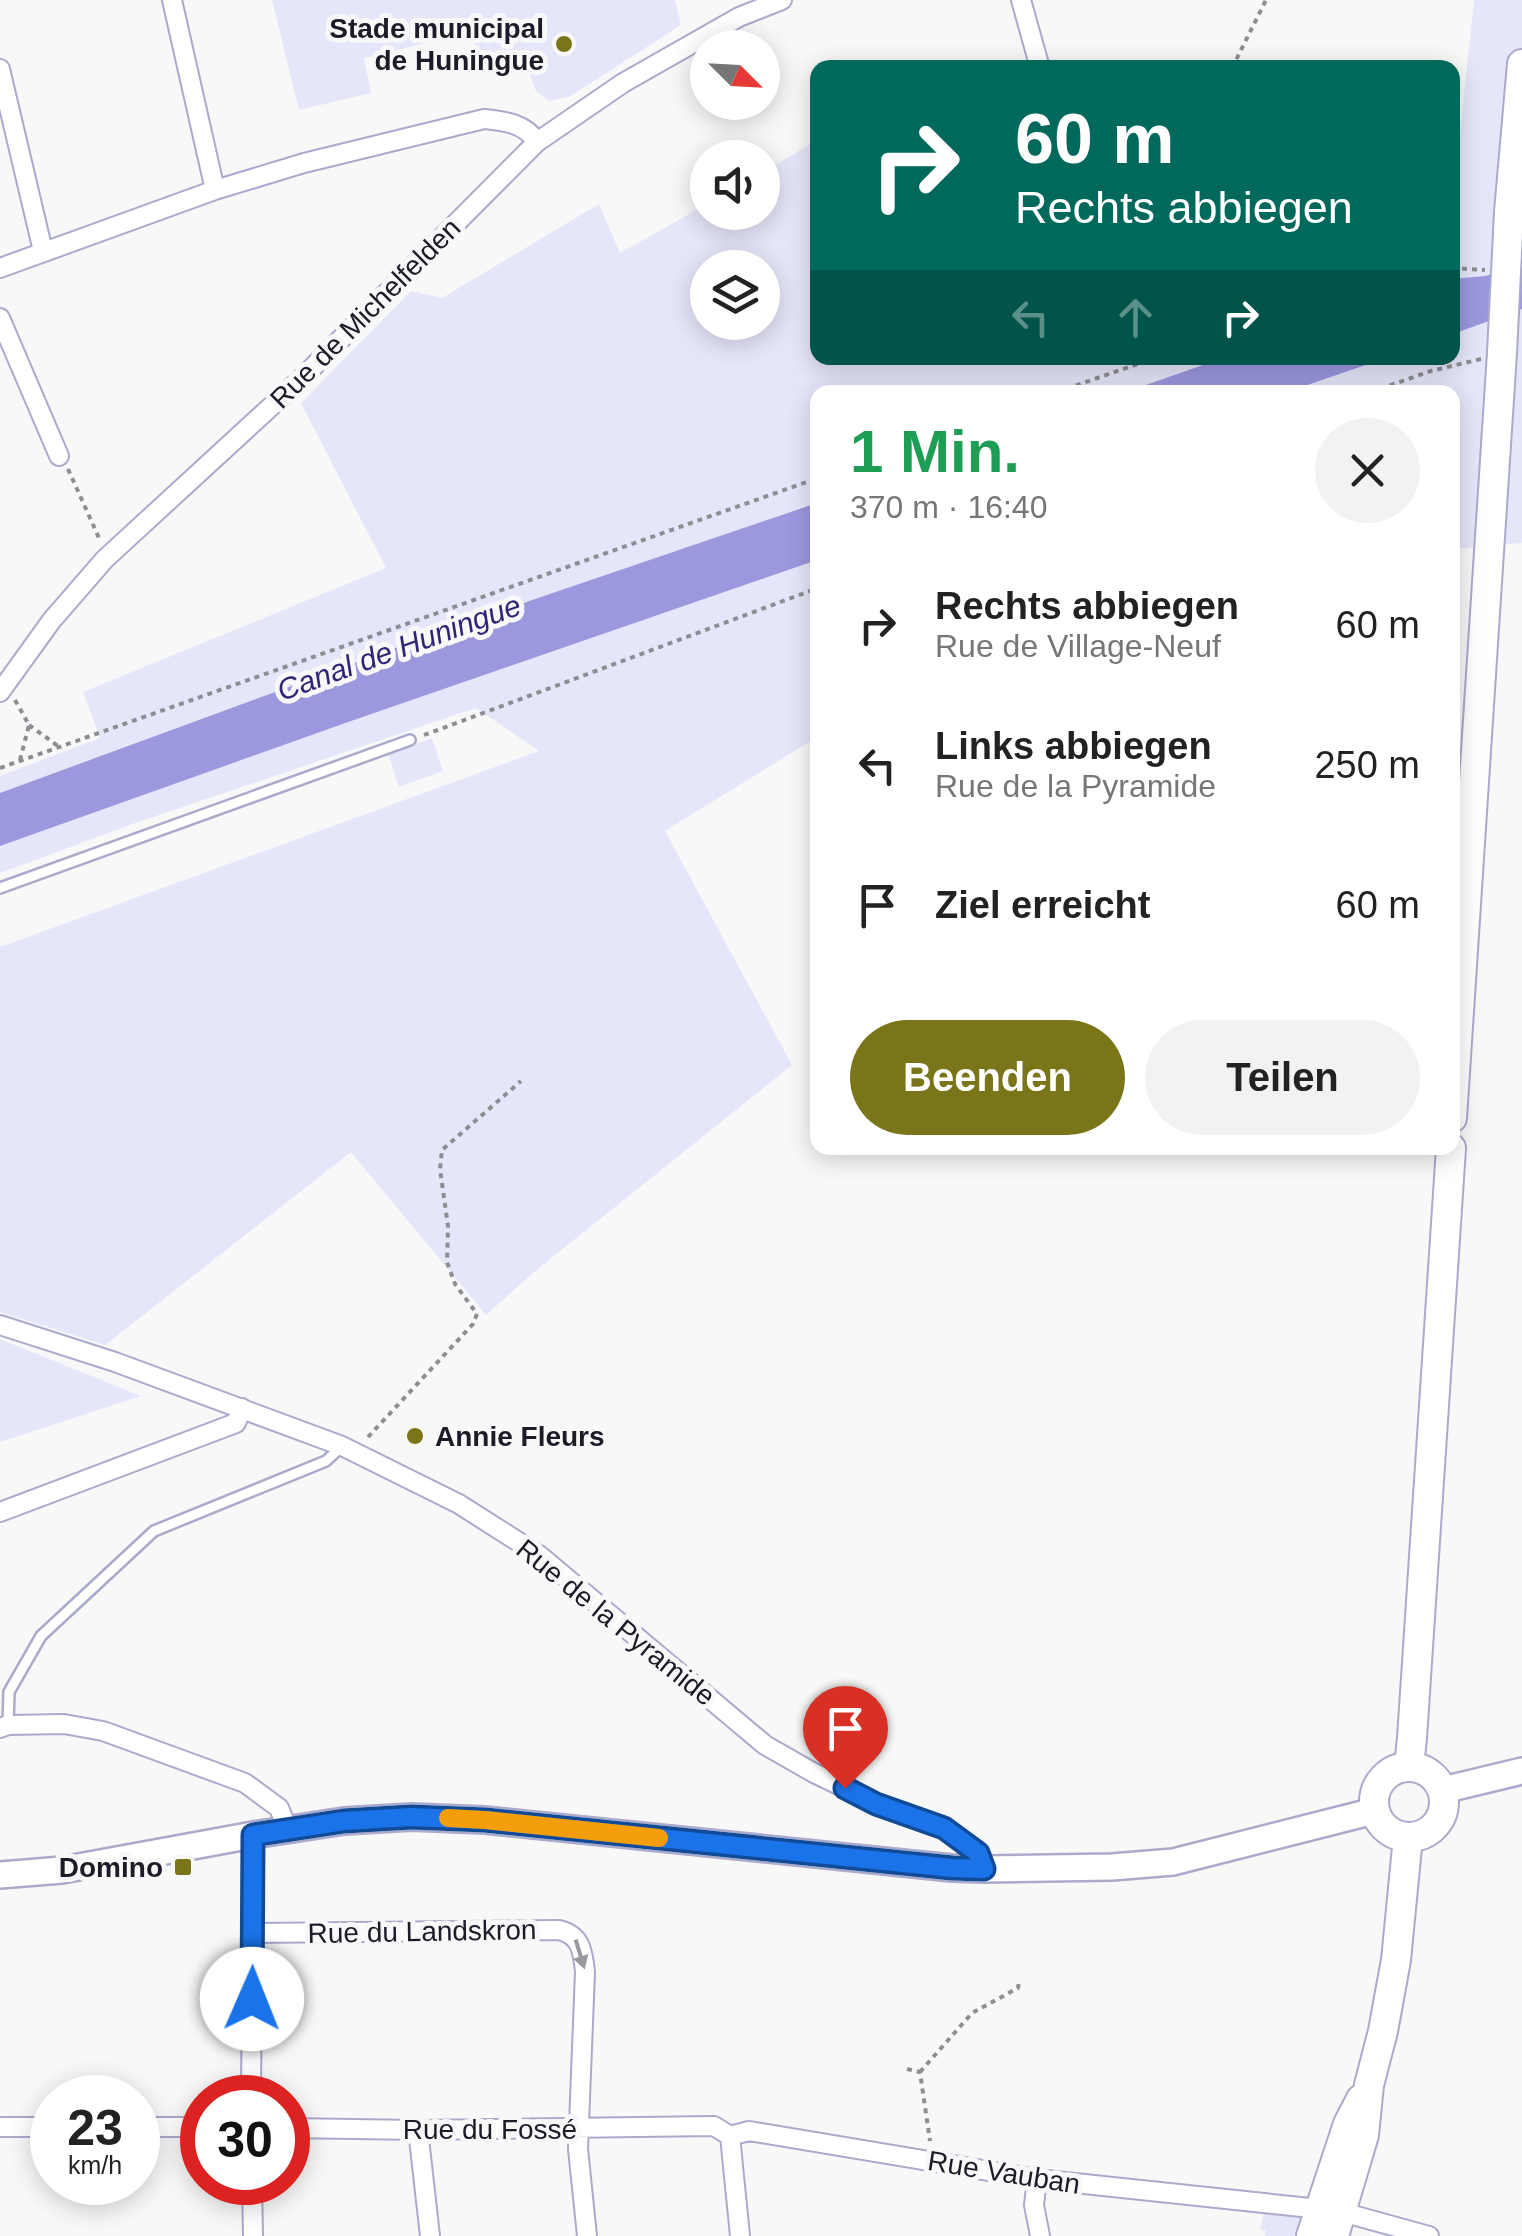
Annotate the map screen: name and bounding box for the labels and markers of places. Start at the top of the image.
place label: Stade municipal de Huningue [329,13,544,76]
marker: Stade municipal de Huningue [553,33,575,55]
place label: Annie Fleurs [435,1421,605,1452]
marker: Annie Fleurs [404,1425,426,1447]
pin [803,1686,888,1789]
place label: Domino [59,1852,163,1883]
marker: Domino [172,1856,194,1878]

